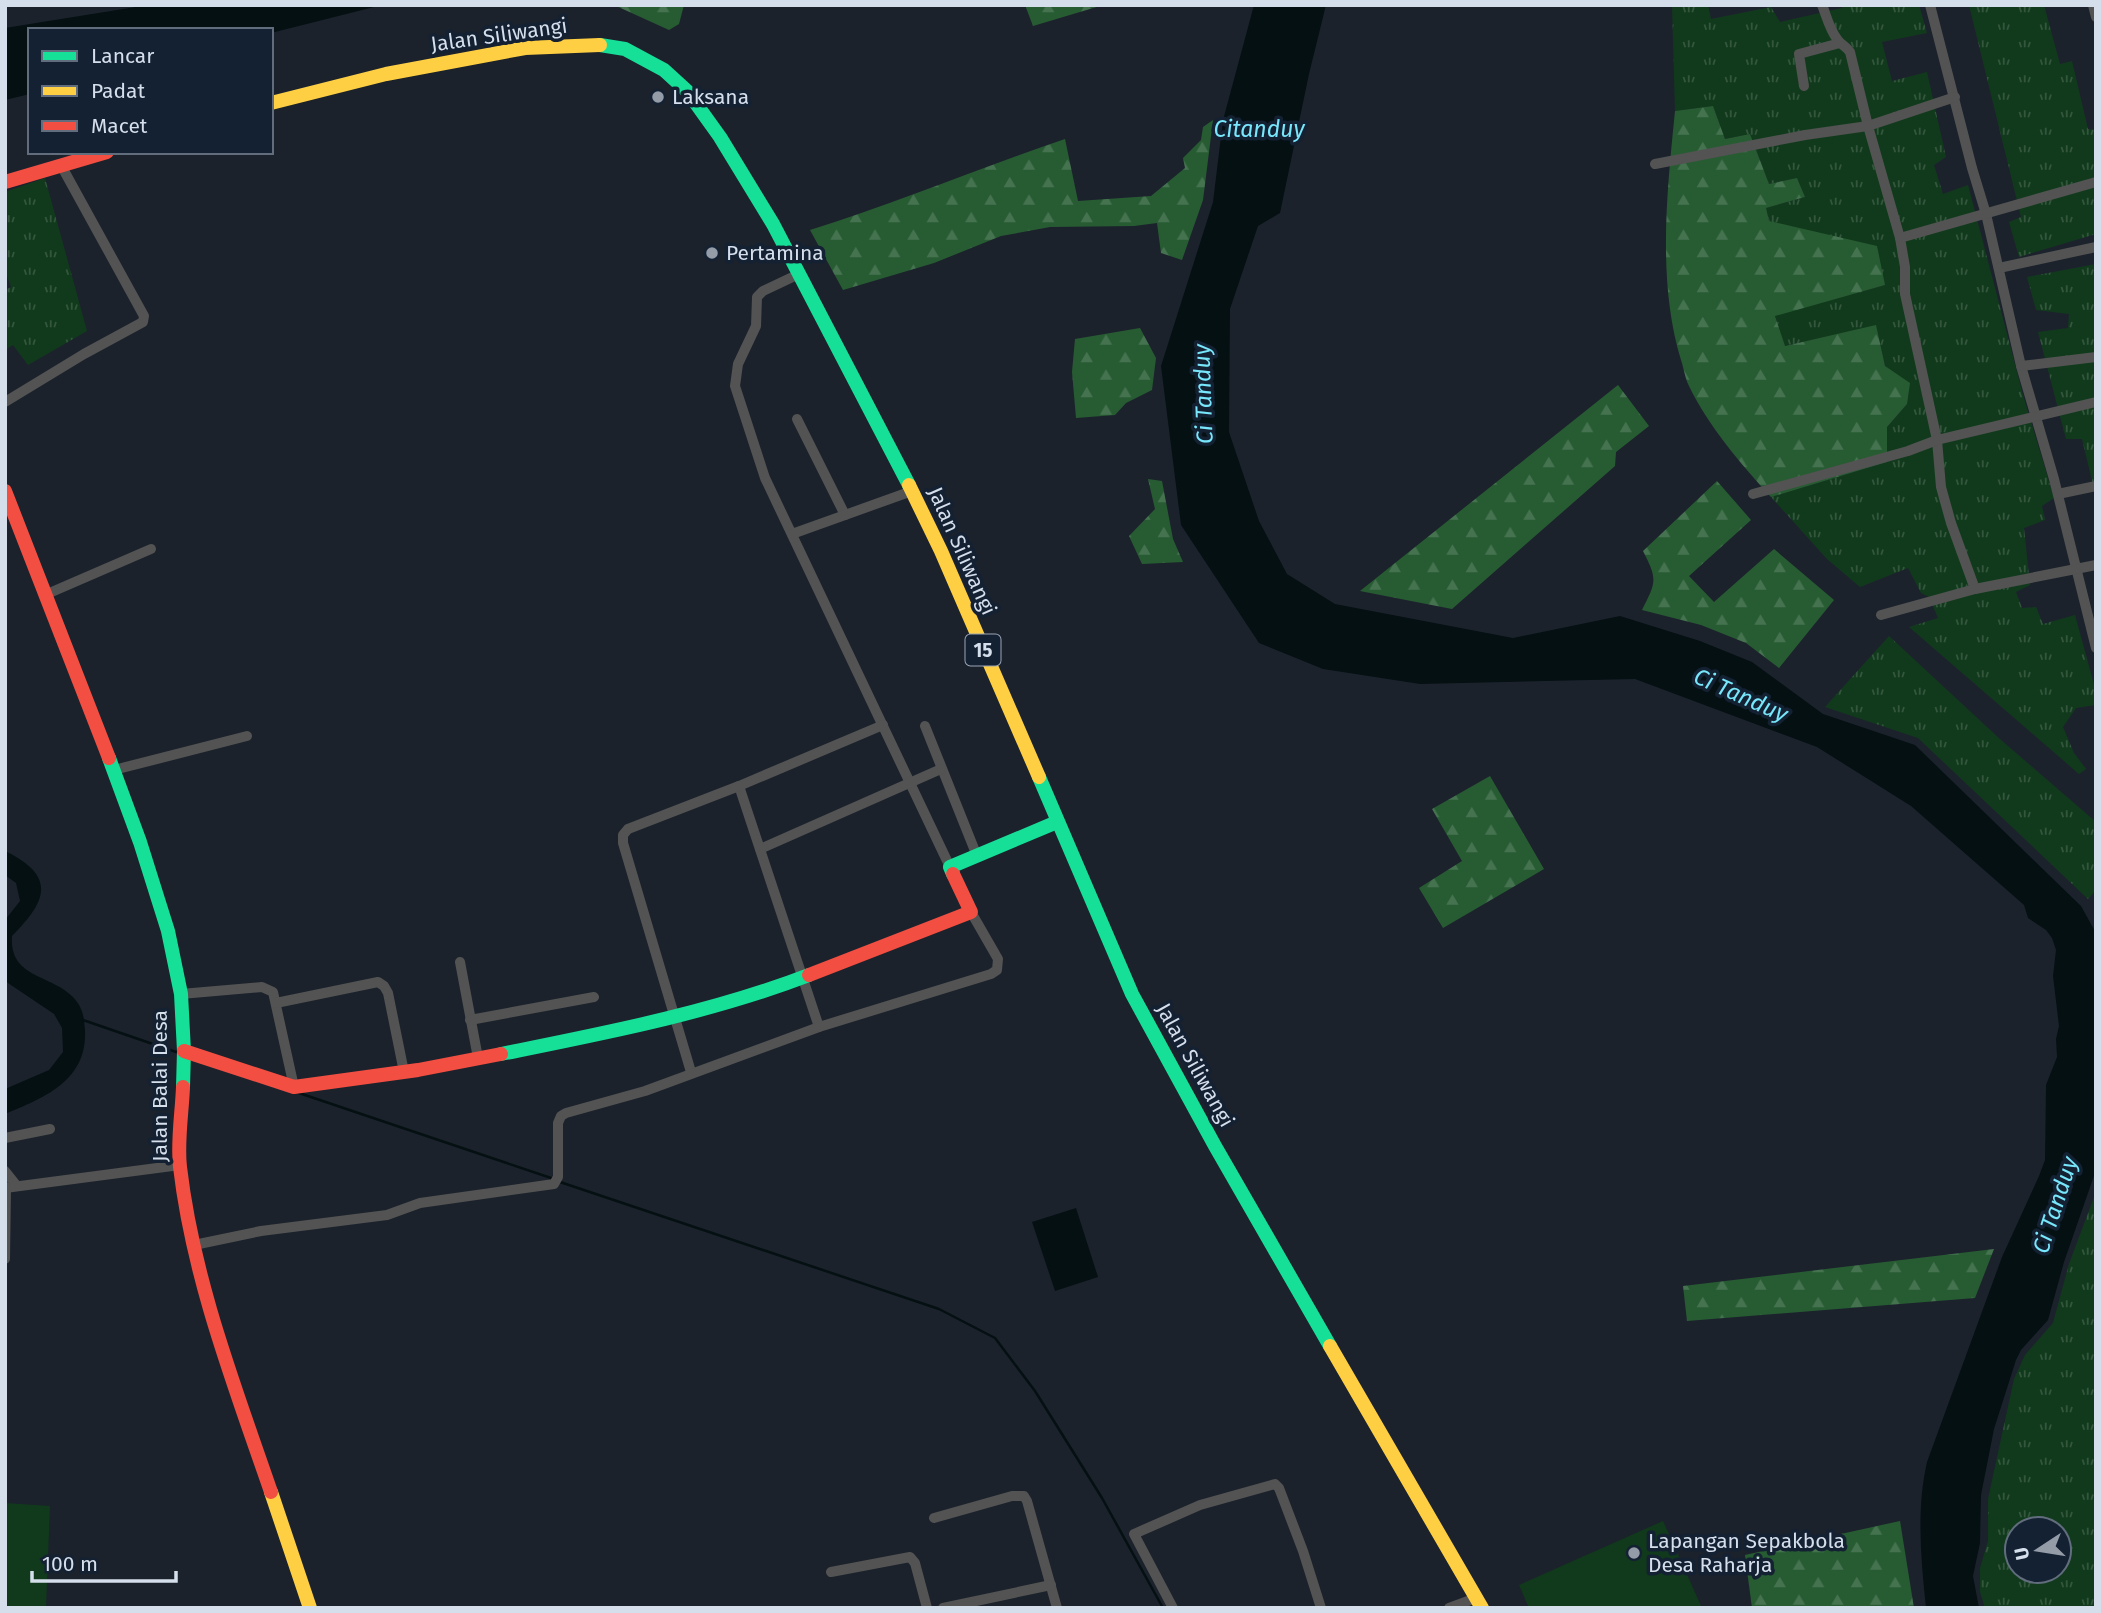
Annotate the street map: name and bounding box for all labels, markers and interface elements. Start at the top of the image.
street label: Jalan Siliwangi [429,13,569,57]
legend [28,28,273,154]
text: Lancar [91,43,154,69]
text: Padat [91,78,145,104]
place label: Laksana [672,84,749,110]
marker: Laksana [650,89,666,105]
text: Macet [91,113,148,139]
water label: Citanduy [1213,115,1305,143]
place label: Pertamina [726,240,824,266]
marker: Pertamina [704,245,720,261]
water label: Ci Tanduy [1187,343,1219,444]
street label: Jalan Siliwangi [922,483,1002,619]
road number: 15 [965,635,1000,666]
water label: Ci Tanduy [1690,662,1793,728]
street label: Jalan Siliwangi [1150,998,1240,1132]
street label: Jalan Balai Desa [147,1010,173,1162]
water label: Ci Tanduy [2026,1152,2084,1257]
north arrow [2003,1515,2073,1585]
place label: Lapangan Sepakbola Desa Raharja [1648,1528,1845,1578]
scale bar [32,1540,175,1584]
marker: Lapangan Sepakbola Desa Raharja [1626,1545,1642,1561]
text: U [2009,1545,2034,1562]
text: 100 m [42,1551,98,1577]

